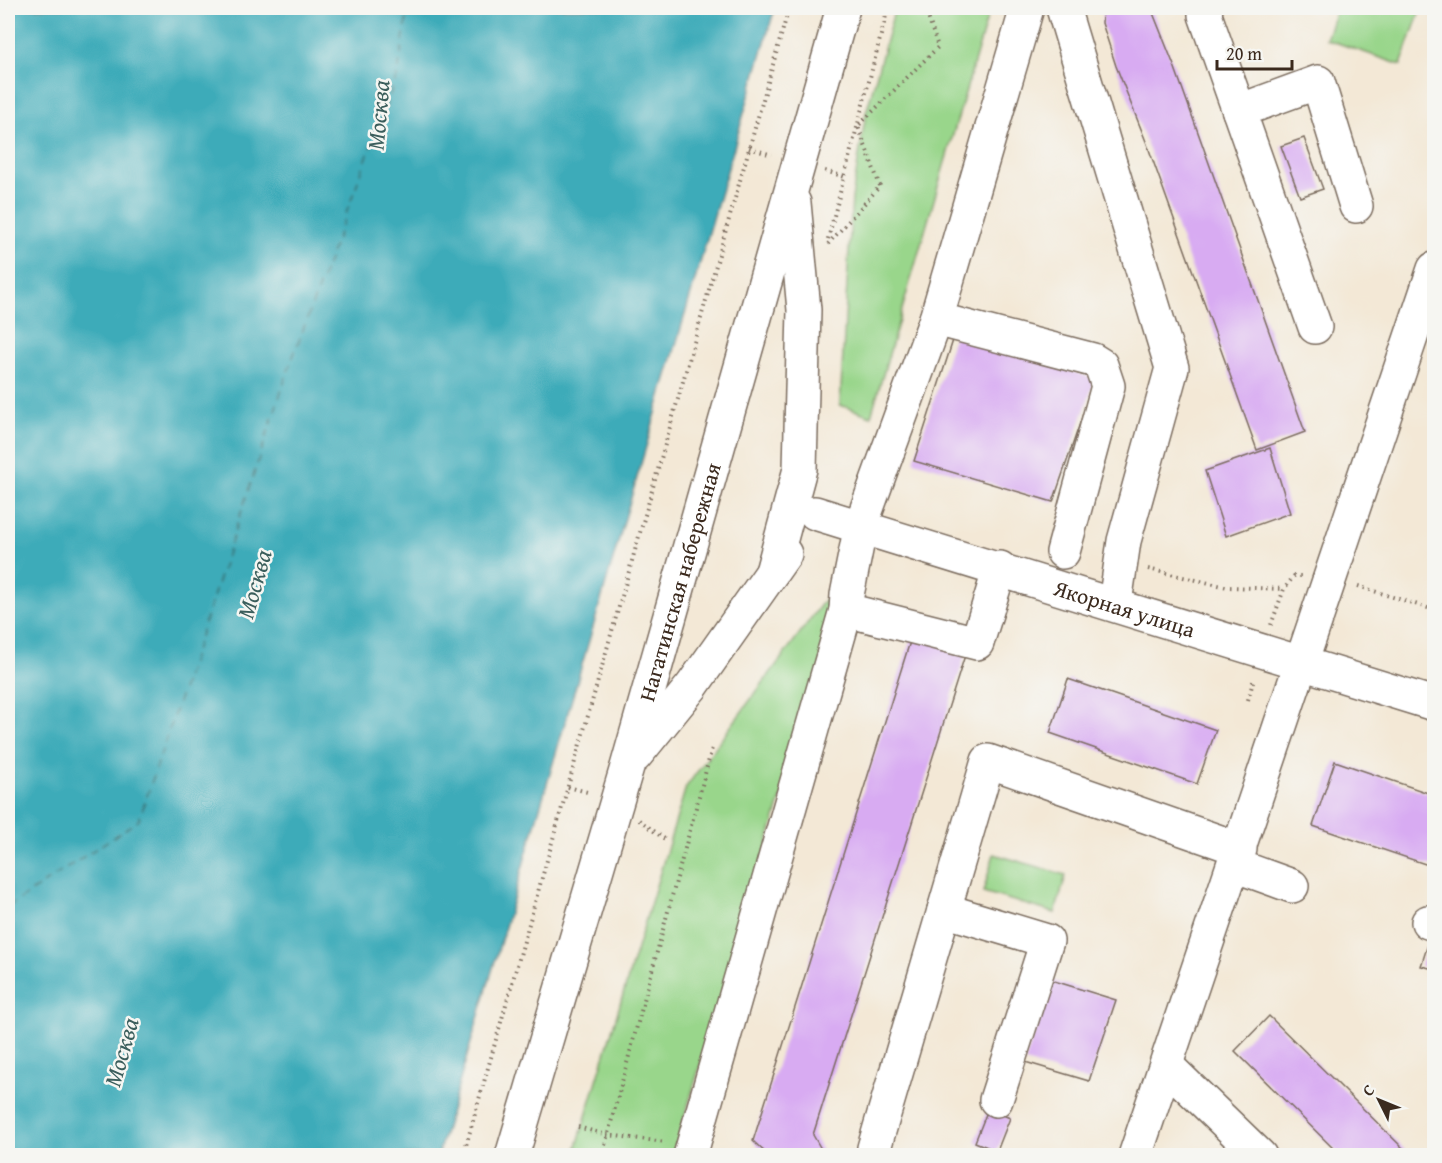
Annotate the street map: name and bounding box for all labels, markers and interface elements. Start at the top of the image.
scale bar [1217,33,1292,71]
text: 20 m [1226,40,1262,67]
water label: Москва [358,78,398,152]
street label: Нагатинская набережная [630,459,729,705]
water label: Москва [227,545,281,623]
street label: Якорная улица [1049,571,1200,646]
water label: Москва [94,1013,148,1091]
north arrow [1349,1070,1409,1130]
text: С [1356,1078,1380,1101]

